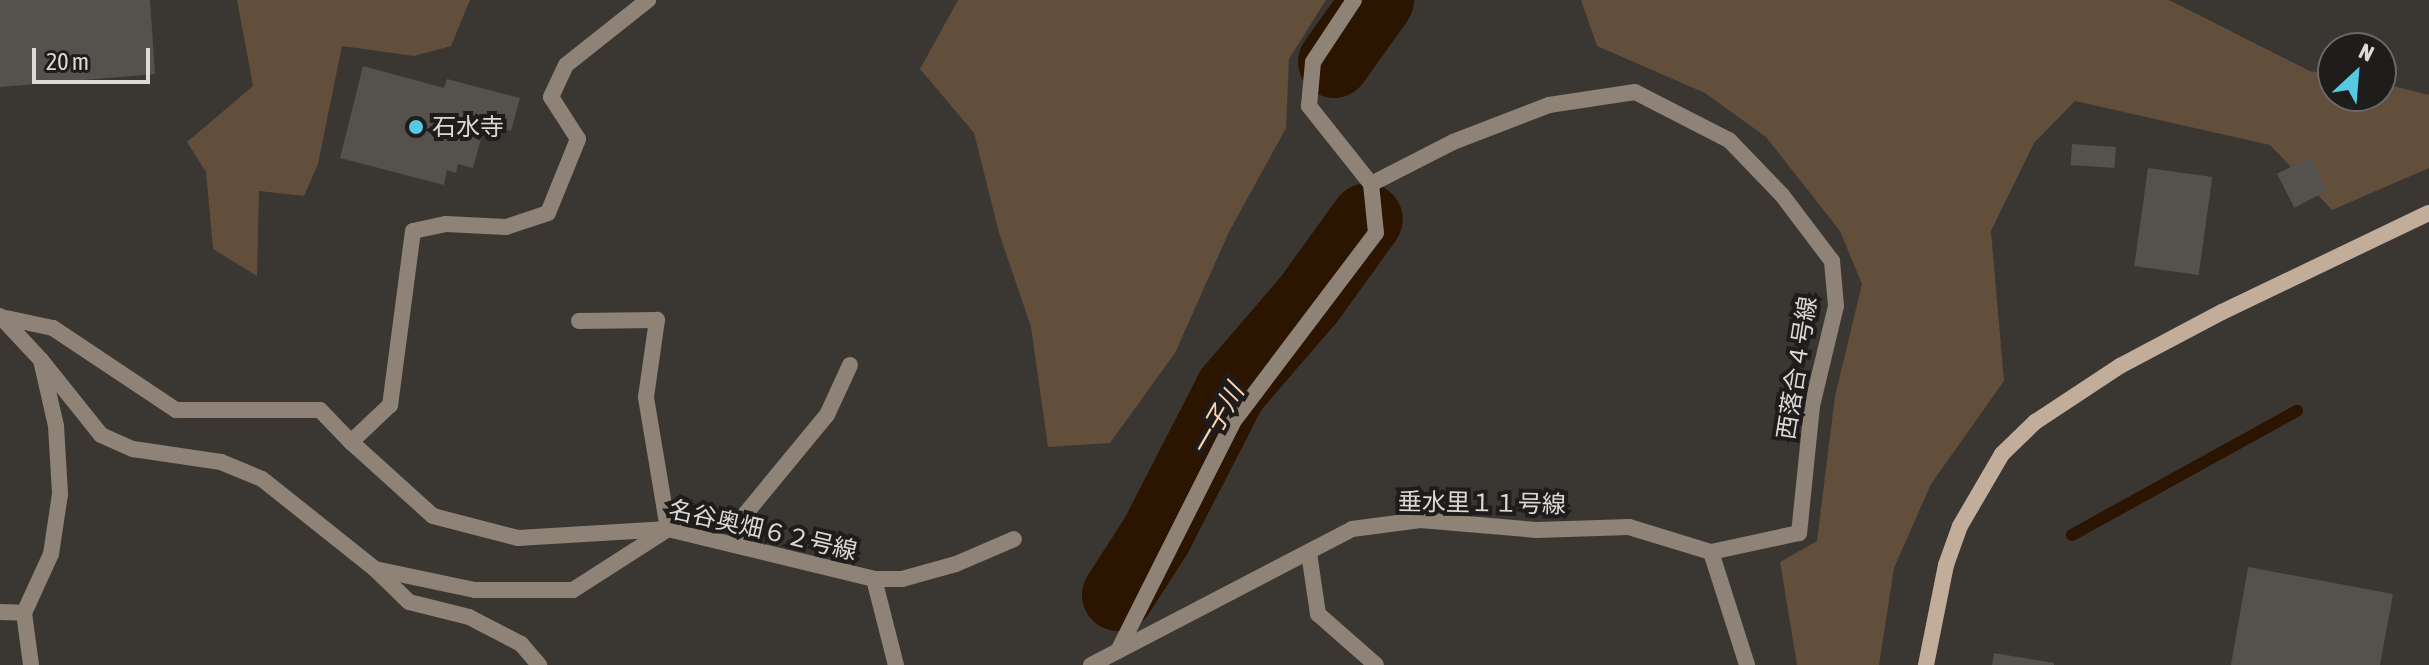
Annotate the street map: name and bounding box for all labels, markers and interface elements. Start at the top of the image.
scale bar [36,32,154,82]
north arrow [2317,32,2397,112]
text: N [2355,38,2378,67]
text: 20 m [46,48,89,75]
place label: 石水寺 [432,113,504,141]
marker: 石水寺 [407,118,425,136]
street label: 西落合４号線 [1772,295,1822,441]
water label: 一子川 [1185,378,1251,462]
street label: 垂水里１１号線 [1398,487,1566,519]
street label: 名谷奥畑６２号線 [666,494,860,566]

